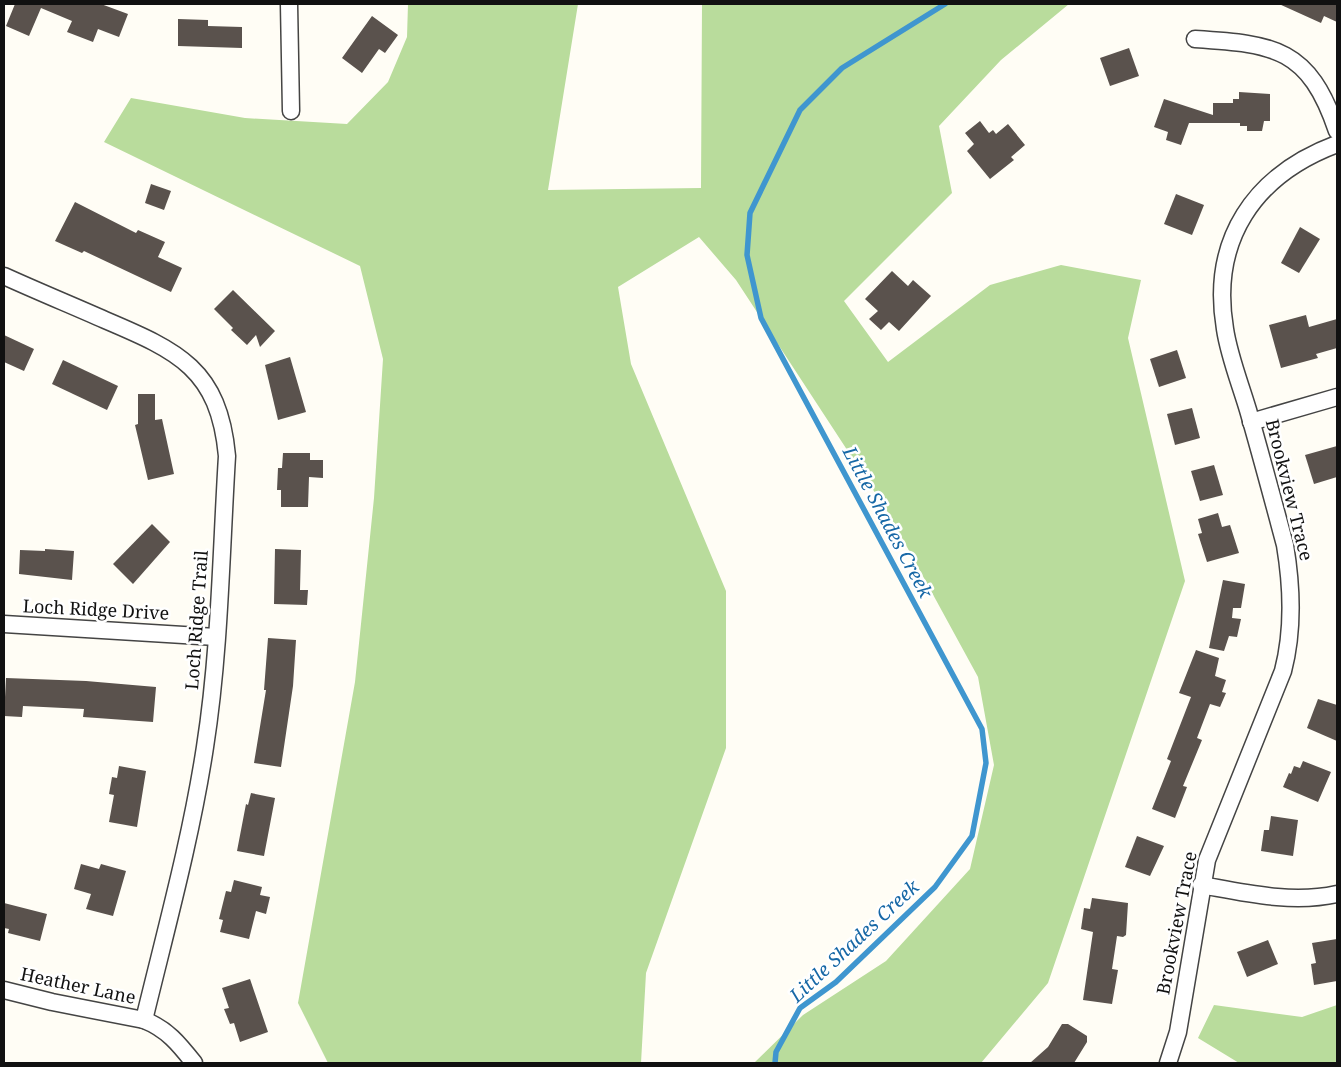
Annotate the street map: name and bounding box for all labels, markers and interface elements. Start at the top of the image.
street label: Brookview Trace [1261,416,1319,563]
water label: Little Shades Creek [836,441,940,604]
street label: Loch Ridge Trail [179,549,213,691]
street label: Loch Ridge Drive [22,593,170,625]
street label: Brookview Trace [1150,849,1202,996]
water label: Little Shades Creek [783,873,925,1009]
street label: Heather Lane [18,961,138,1009]

